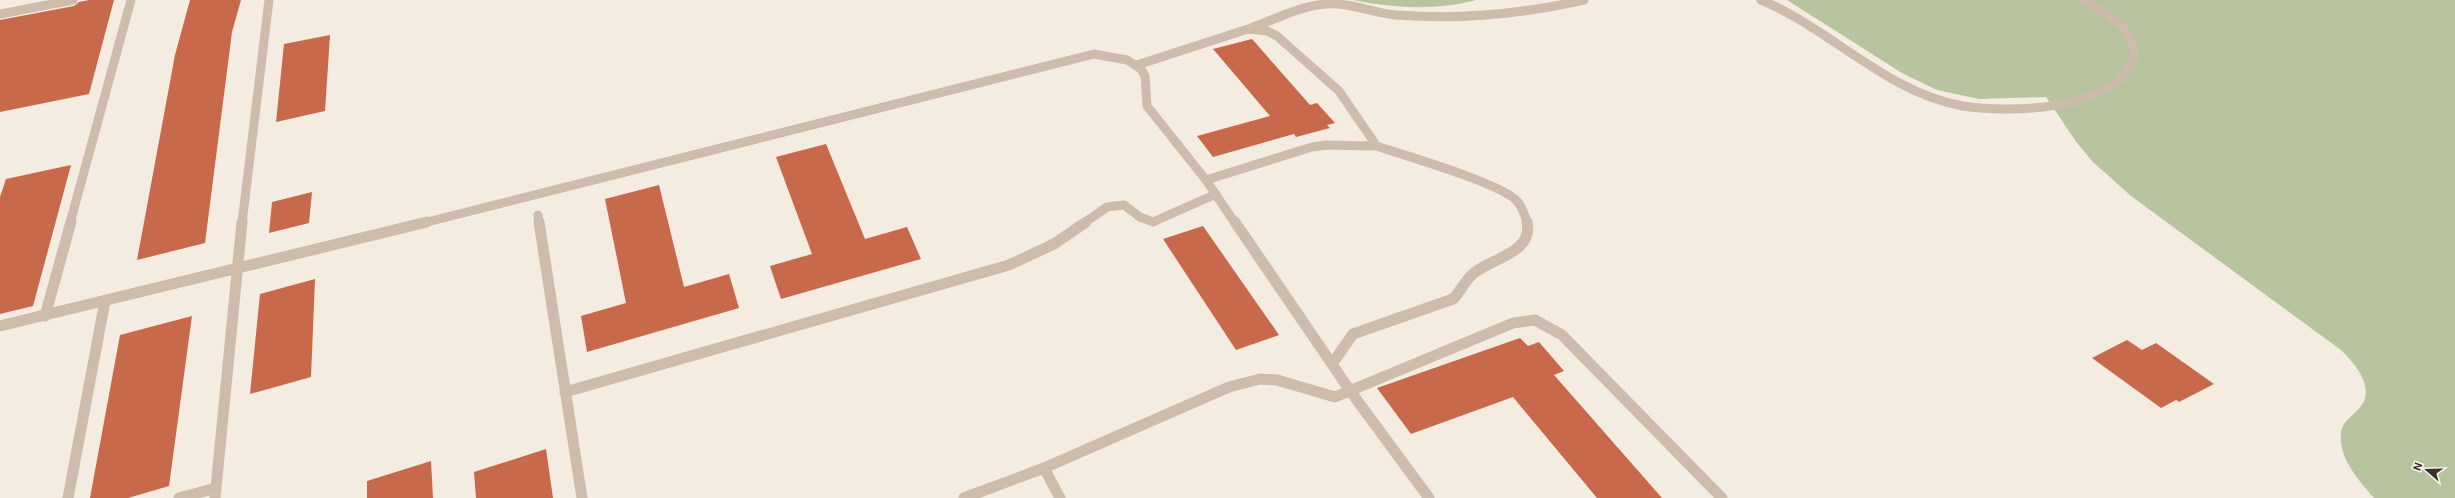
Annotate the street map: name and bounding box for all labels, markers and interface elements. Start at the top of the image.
north arrow [2407,450,2447,490]
text: N [2411,461,2426,473]

